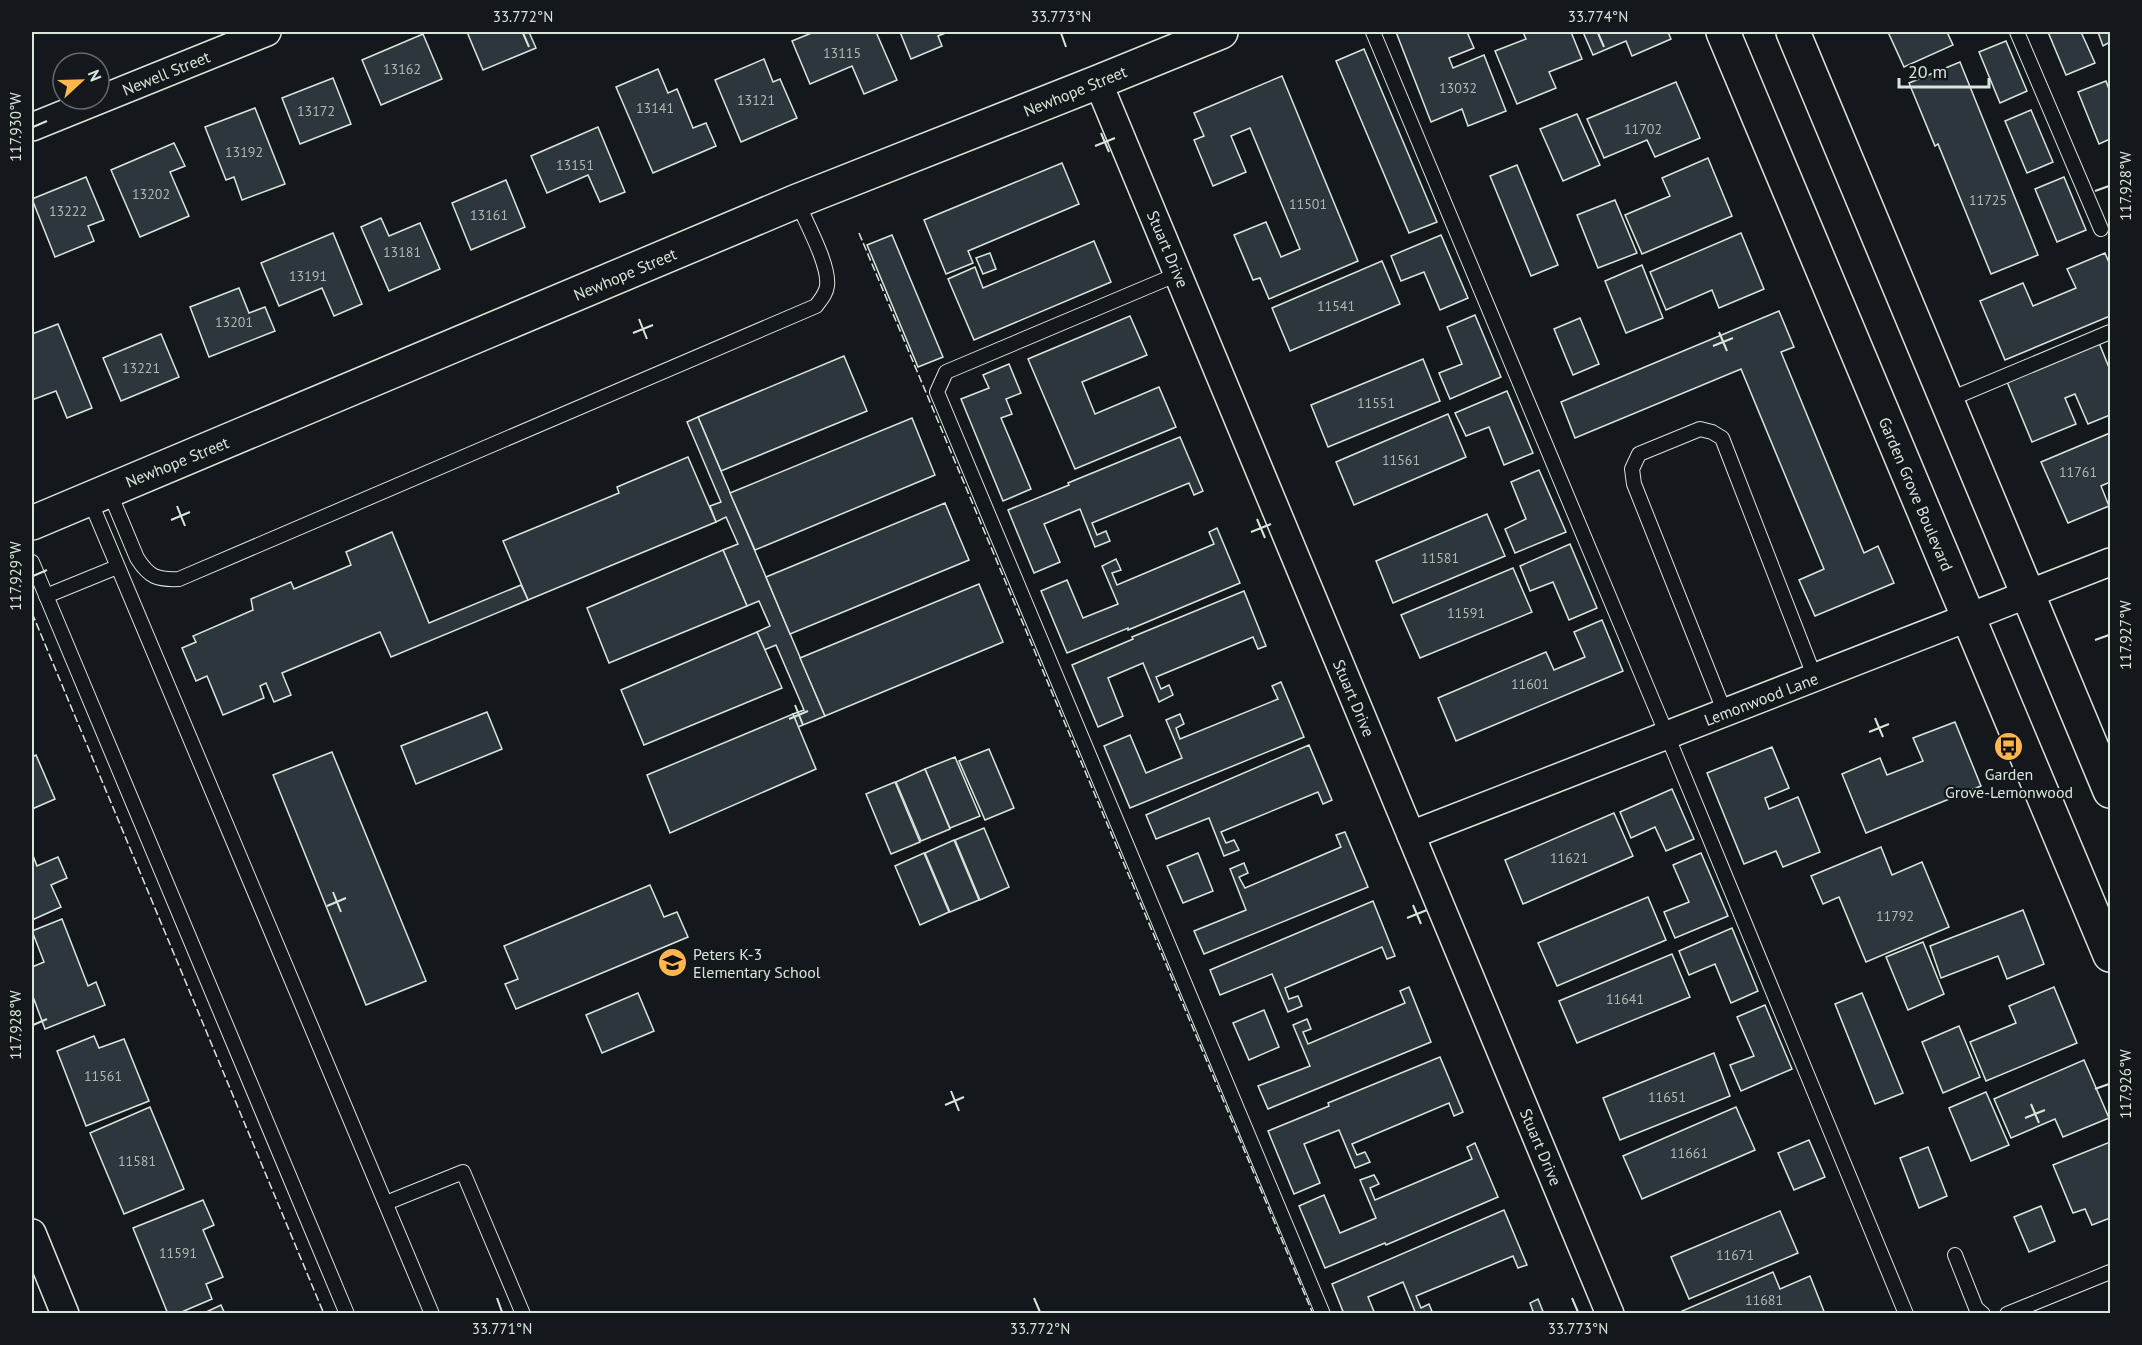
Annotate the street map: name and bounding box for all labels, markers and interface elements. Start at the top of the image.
text: 33.772°N [493,7,553,26]
text: 33.773°N [1031,7,1091,26]
text: 33.774°N [1568,7,1628,26]
house number: 13115 [823,44,861,62]
street label: Newell Street [119,46,213,100]
north arrow [51,51,111,111]
scale bar [1899,51,1989,89]
house number: 13162 [383,60,421,78]
text: 20 m [1908,60,1947,83]
street label: Newhope Street [1020,61,1130,121]
text: N [84,67,106,84]
house number: 13032 [1439,79,1477,97]
house number: 13121 [737,91,775,109]
text: 117.930°W [6,92,25,162]
house number: 13141 [636,99,674,117]
house number: 13172 [297,102,335,120]
house number: 11702 [1624,120,1662,138]
house number: 13192 [225,143,263,161]
text: 117.928°W [2116,151,2135,221]
house number: 13151 [556,156,594,174]
house number: 13202 [132,185,170,203]
house number: 11725 [1969,191,2007,209]
house number: 11501 [1289,195,1327,213]
house number: 13222 [49,202,87,220]
house number: 13161 [470,206,508,224]
street label: Stuart Drive [1143,207,1193,291]
house number: 13181 [383,243,421,261]
street label: Newhope Street [571,243,680,305]
house number: 13191 [289,267,327,285]
house number: 11541 [1317,297,1355,315]
house number: 13201 [215,313,253,331]
house number: 13221 [122,359,160,377]
house number: 11551 [1357,394,1395,412]
street label: Garden Grove Boulevard [1875,414,1957,574]
street label: Newhope Street [122,432,232,492]
house number: 11561 [1382,451,1420,469]
house number: 11761 [2059,463,2097,481]
text: 117.929°W [6,541,25,611]
house number: 11581 [1421,549,1459,567]
text: 117.927°W [2116,600,2135,670]
house number: 11591 [1447,604,1485,622]
street label: Stuart Drive [1329,656,1379,740]
street label: Lemonwood Lane [1701,668,1821,730]
house number: 11601 [1511,675,1549,693]
bus stop icon: Garden Grove-Lemonwood [1993,730,2025,762]
place label: Garden Grove-Lemonwood [1945,764,2073,802]
house number: 11621 [1550,849,1588,867]
house number: 11792 [1876,907,1914,925]
place label: Peters K-3 Elementary School [693,944,821,982]
school or university icon: Peters K-3 Elementary School [656,947,688,979]
text: 117.928°W [6,990,25,1060]
house number: 11641 [1606,990,1644,1008]
text: 117.926°W [2116,1049,2135,1119]
house number: 11561 [84,1067,122,1085]
house number: 11651 [1648,1088,1686,1106]
street label: Stuart Drive [1516,1105,1566,1189]
house number: 11661 [1670,1144,1708,1162]
house number: 11581 [118,1152,156,1170]
house number: 11591 [159,1244,197,1262]
house number: 11671 [1716,1246,1754,1264]
house number: 11681 [1745,1291,1783,1309]
text: 33.771°N [472,1319,532,1338]
text: 33.772°N [1010,1319,1070,1338]
text: 33.773°N [1548,1319,1608,1338]

